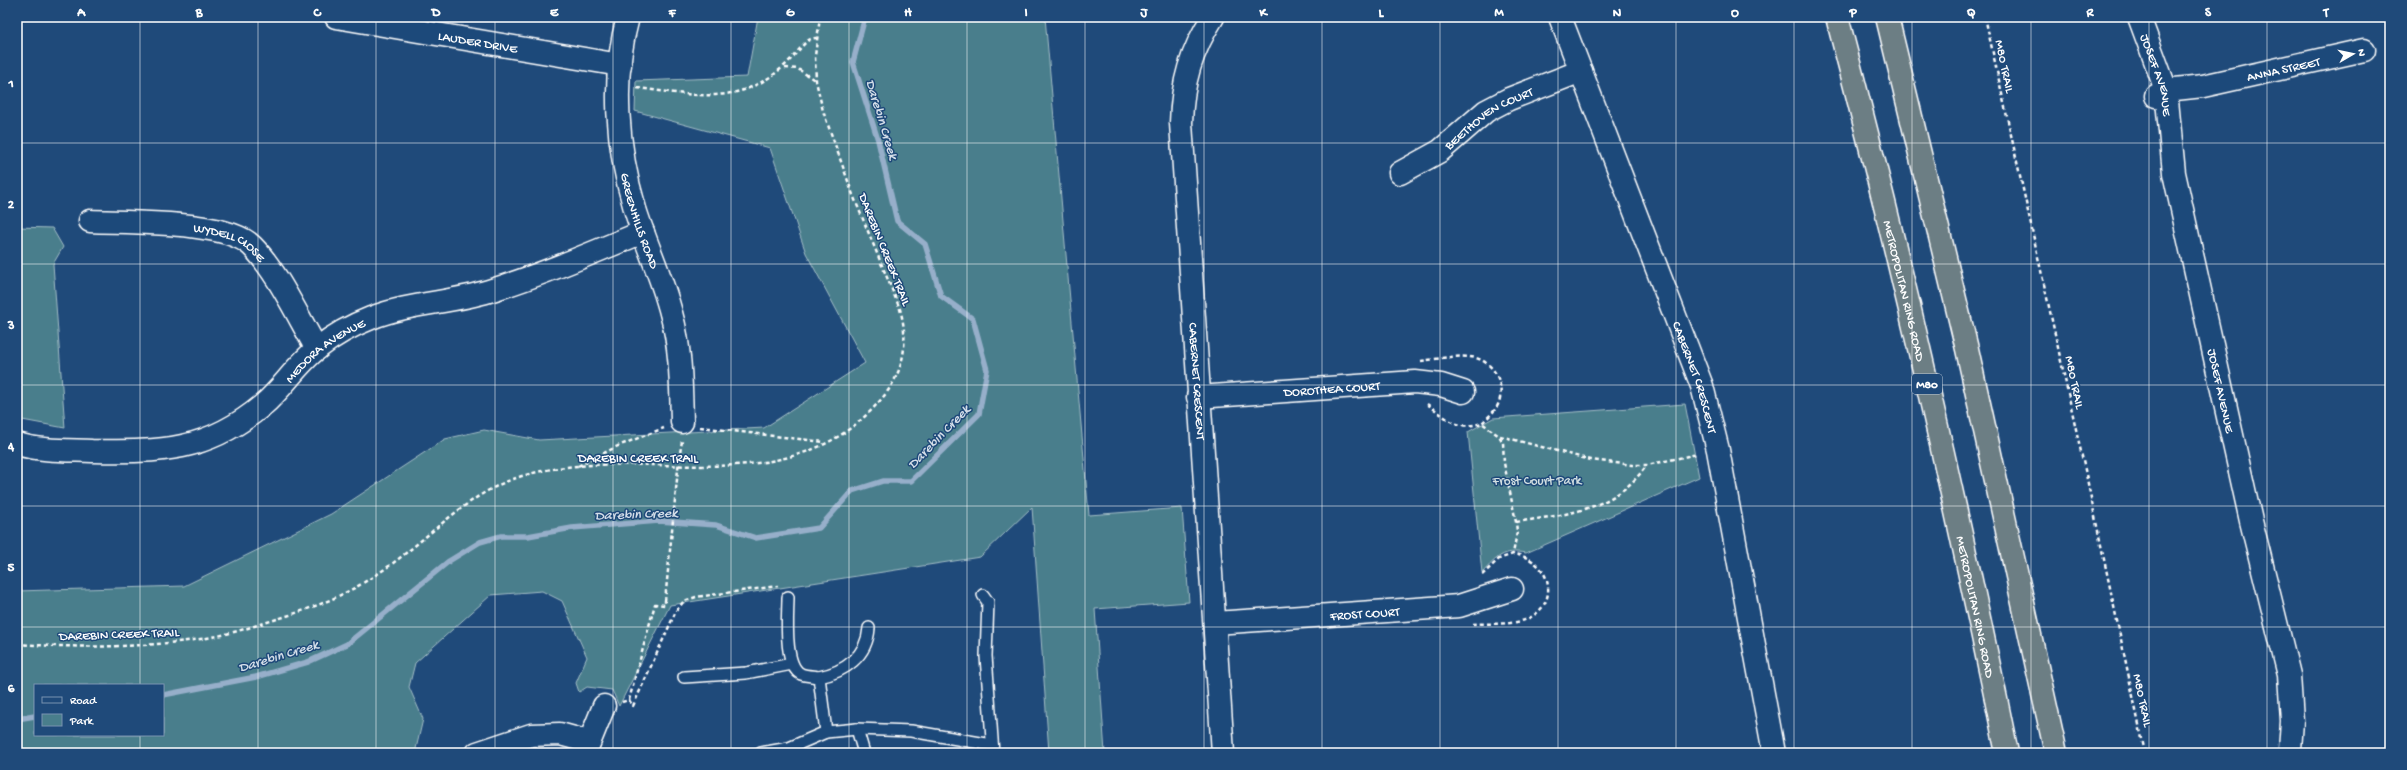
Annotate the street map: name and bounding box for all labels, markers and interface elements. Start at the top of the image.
text: A [76,6,86,21]
text: B [195,6,204,21]
text: C [312,6,322,21]
text: D [431,6,441,21]
text: E [550,6,559,21]
text: F [668,6,677,21]
text: G [786,6,795,21]
text: H [904,6,912,21]
text: I [1024,6,1028,21]
text: J [1140,6,1149,21]
text: K [1258,6,1268,21]
text: L [1379,6,1385,21]
text: M [1494,6,1504,21]
text: N [1613,6,1622,21]
text: O [1731,6,1739,21]
text: P [1848,6,1857,21]
text: Q [1967,6,1976,21]
text: R [2086,6,2095,21]
text: S [2205,6,2212,21]
text: T [2322,6,2329,21]
street label: LAUDER DRIVE [437,29,519,58]
street label: JOSEF AVENUE [2136,32,2174,118]
north arrow [2333,34,2373,74]
street label: M80 TRAIL [1991,39,2017,96]
text: N [2354,48,2367,57]
street label: ANNA STREET [2246,55,2323,86]
text: 1 [7,77,14,92]
water label: Darebin Creek [860,78,901,163]
street label: BEETHOVEN COURT [1441,85,1536,154]
street label: GREENHILLS ROAD [616,172,661,272]
street label: DAREBIN CREEK TRAIL [854,191,914,310]
text: 2 [8,198,15,213]
street label: METROPOLITAN RING ROAD [1879,219,1927,364]
street label: WYDELL CLOSE [192,221,268,266]
street label: MEDORA AVENUE [283,316,369,387]
text: 3 [7,319,15,334]
street label: CABERNET CRESCENT [1668,320,1719,436]
street label: CABERNET CRESCENT [1184,322,1207,442]
street label: JOSEF AVENUE [2203,348,2236,435]
street label: M80 TRAIL [2061,355,2087,412]
road number: M80 [1912,374,1942,394]
street label: DOROTHEA COURT [1282,379,1381,401]
water label: Darebin Creek [905,401,976,473]
text: 4 [7,440,15,455]
street label: DAREBIN CREEK TRAIL [577,452,699,467]
park label: Frost Court Park [1492,474,1583,489]
water label: Darebin Creek [594,505,679,525]
street label: METROPOLITAN RING ROAD [1952,535,1996,680]
text: 5 [8,561,15,576]
street label: FROST COURT [1329,605,1401,625]
street label: DAREBIN CREEK TRAIL [58,626,181,645]
water label: Darebin Creek [237,637,322,678]
street label: M80 TRAIL [2129,673,2155,730]
text: 6 [8,682,15,697]
legend [34,684,164,736]
text: Road [70,695,97,709]
text: Park [69,715,95,729]

